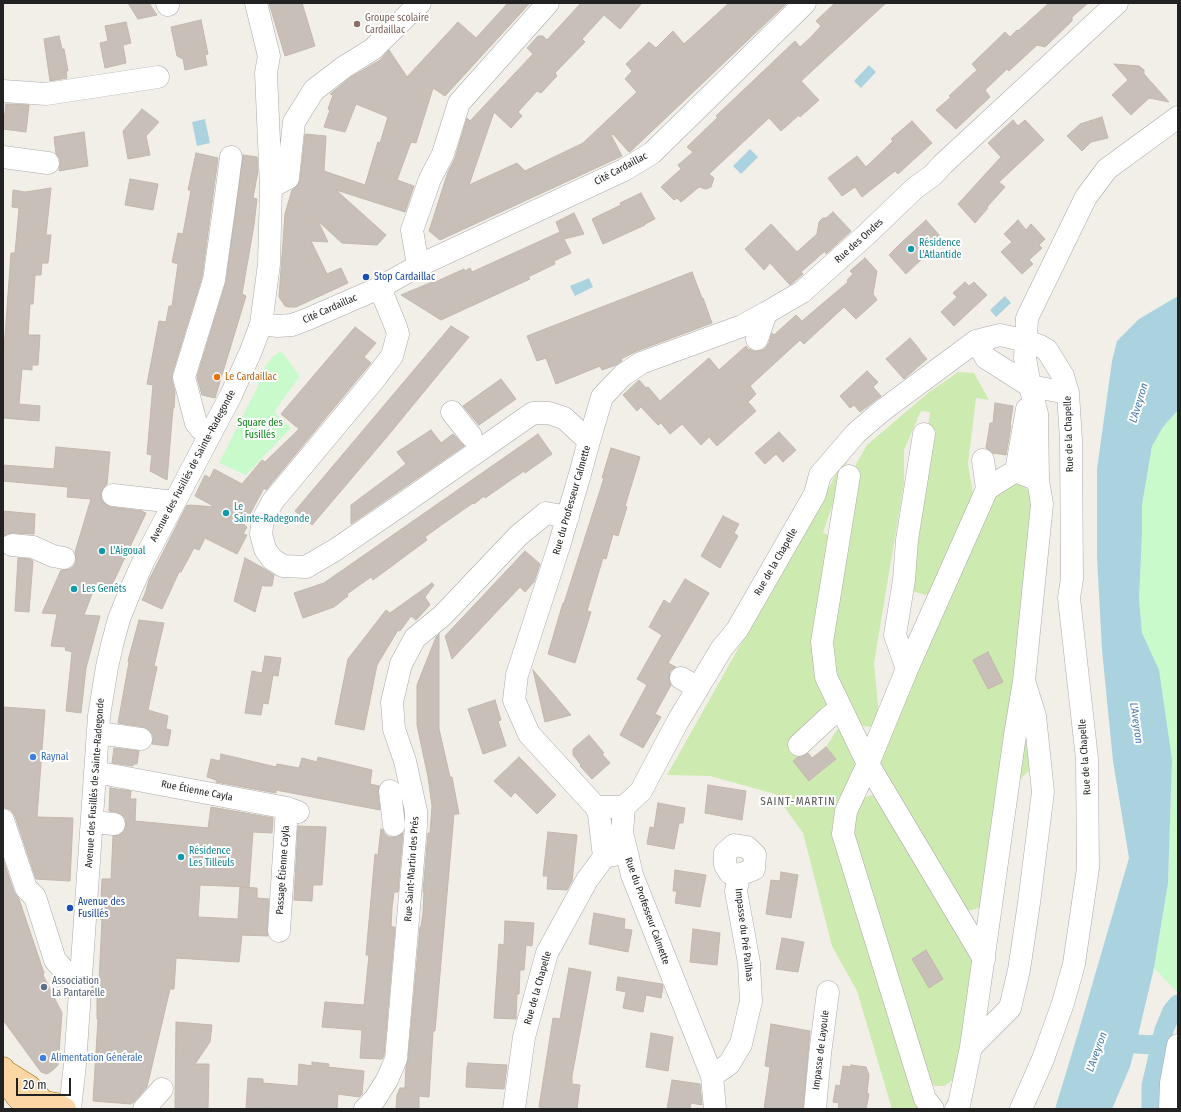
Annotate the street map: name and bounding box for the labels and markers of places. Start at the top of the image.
place label: Groupe scolaire Cardaillac [365,12,429,36]
marker: Groupe scolaire Cardaillac [352,19,362,29]
place label: Résidence L'Atlantide [919,237,961,260]
marker: Résidence L'Atlantide [906,244,916,254]
place label: Stop Cardaillac [374,271,435,283]
marker: Stop Cardaillac [361,272,371,282]
place label: Le Cardaillac [225,371,277,383]
marker: Le Cardaillac [212,372,222,382]
place label: Le Sainte-Radegonde [234,501,309,524]
marker: Le Sainte-Radegonde [221,508,231,518]
place label: L'Aigoual [110,545,145,557]
marker: L'Aigoual [97,546,107,556]
place label: Les Genêts [82,583,126,595]
marker: Les Genêts [69,584,79,594]
place label: Raynal [41,751,68,763]
marker: Raynal [28,752,38,762]
place label: Résidence Les Tilleuls [189,845,234,868]
marker: Résidence Les Tilleuls [176,852,186,862]
place label: Avenue des Fusillés [78,896,125,920]
marker: Avenue des Fusillés [65,903,75,913]
place label: Association La Pantarelle [52,975,105,998]
marker: Association La Pantarelle [39,982,49,992]
place label: Alimentation Générale [51,1052,142,1064]
marker: Alimentation Générale [38,1053,48,1063]

